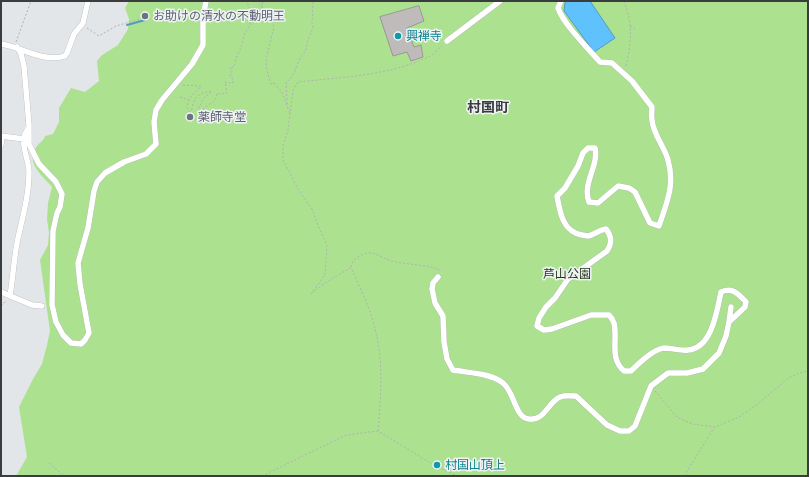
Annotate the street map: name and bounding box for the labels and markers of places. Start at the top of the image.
place label: お助けの清水の不動明王 [153,9,285,23]
marker: お助けの清水の不動明王 [140,11,150,21]
place label: 興禅寺 [406,29,442,43]
marker: 興禅寺 [393,31,403,41]
place label: 薬師寺堂 [198,110,246,124]
marker: 薬師寺堂 [185,112,195,122]
place label: 村国山頂上 [445,458,505,472]
marker: 村国山頂上 [432,460,442,470]

